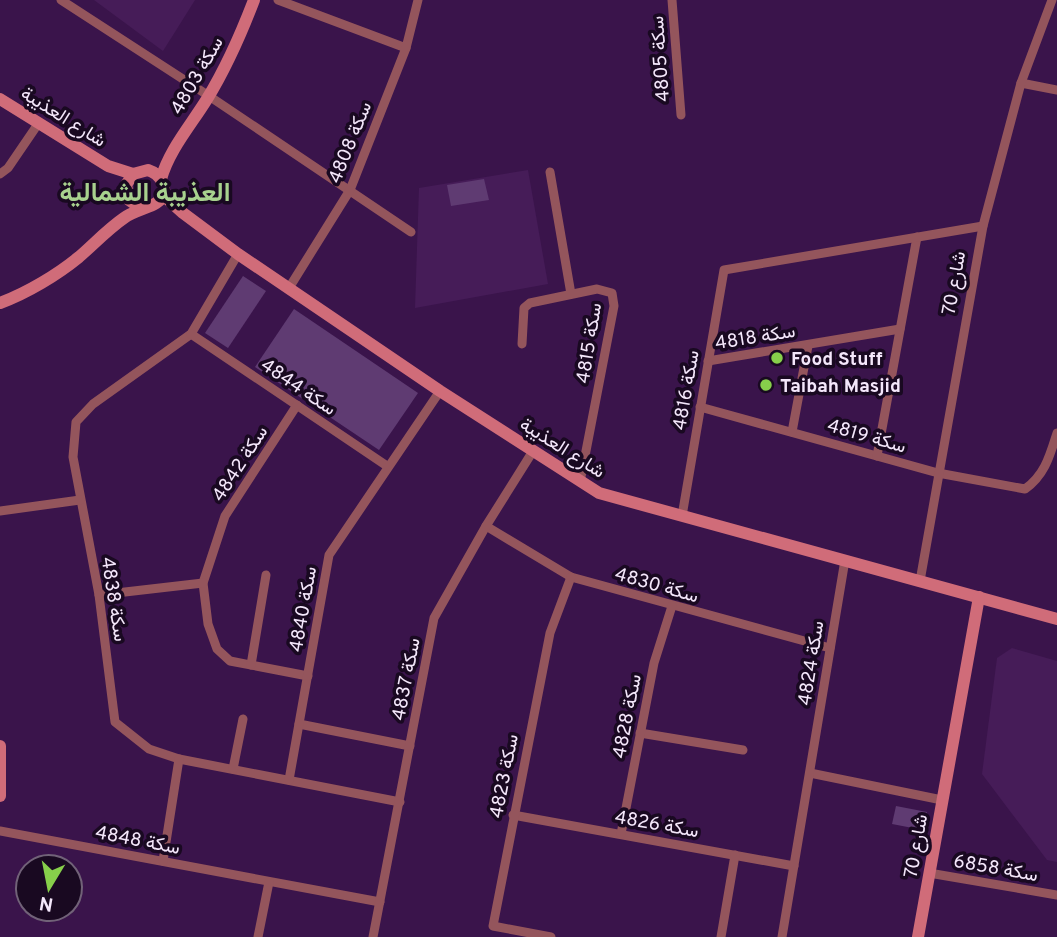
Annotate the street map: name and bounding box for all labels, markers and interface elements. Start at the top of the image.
street label: سكة 4805 [646,15,676,103]
street label: سكة 4803 [166,33,230,119]
street label: شارع العذيبة [16,82,110,153]
street label: سكة 4808 [324,98,378,187]
district label: العذيبة الشمالية [60,178,230,211]
street label: شارع 70 [938,250,972,317]
street label: سكة 4815 [572,301,608,385]
street label: سكة 4818 [713,320,797,356]
street label: سكة 4816 [668,348,706,432]
place label: Food Stuff [791,348,882,372]
marker: Food Stuff [769,350,785,366]
street label: سكة 4844 [256,354,340,422]
place label: Taibah Masjid [780,375,901,399]
marker: Taibah Masjid [758,377,774,393]
street label: شارع العذيبة [515,413,609,484]
street label: سكة 4819 [824,414,909,460]
street label: سكة 4842 [207,422,274,507]
street label: سكة 4838 [94,555,132,643]
street label: سكة 4830 [612,563,701,609]
street label: سكة 4840 [285,565,323,654]
street label: سكة 4824 [793,619,830,707]
street label: سكة 4837 [387,636,427,723]
street label: سكة 4828 [608,672,648,761]
street label: سكة 4823 [485,732,525,820]
street label: سكة 4826 [613,806,701,844]
street label: شارع 70 [900,813,934,880]
street label: سكة 4848 [93,821,182,861]
street label: سكة 6858 [952,850,1040,888]
north arrow [14,853,84,923]
text: N [38,890,55,916]

